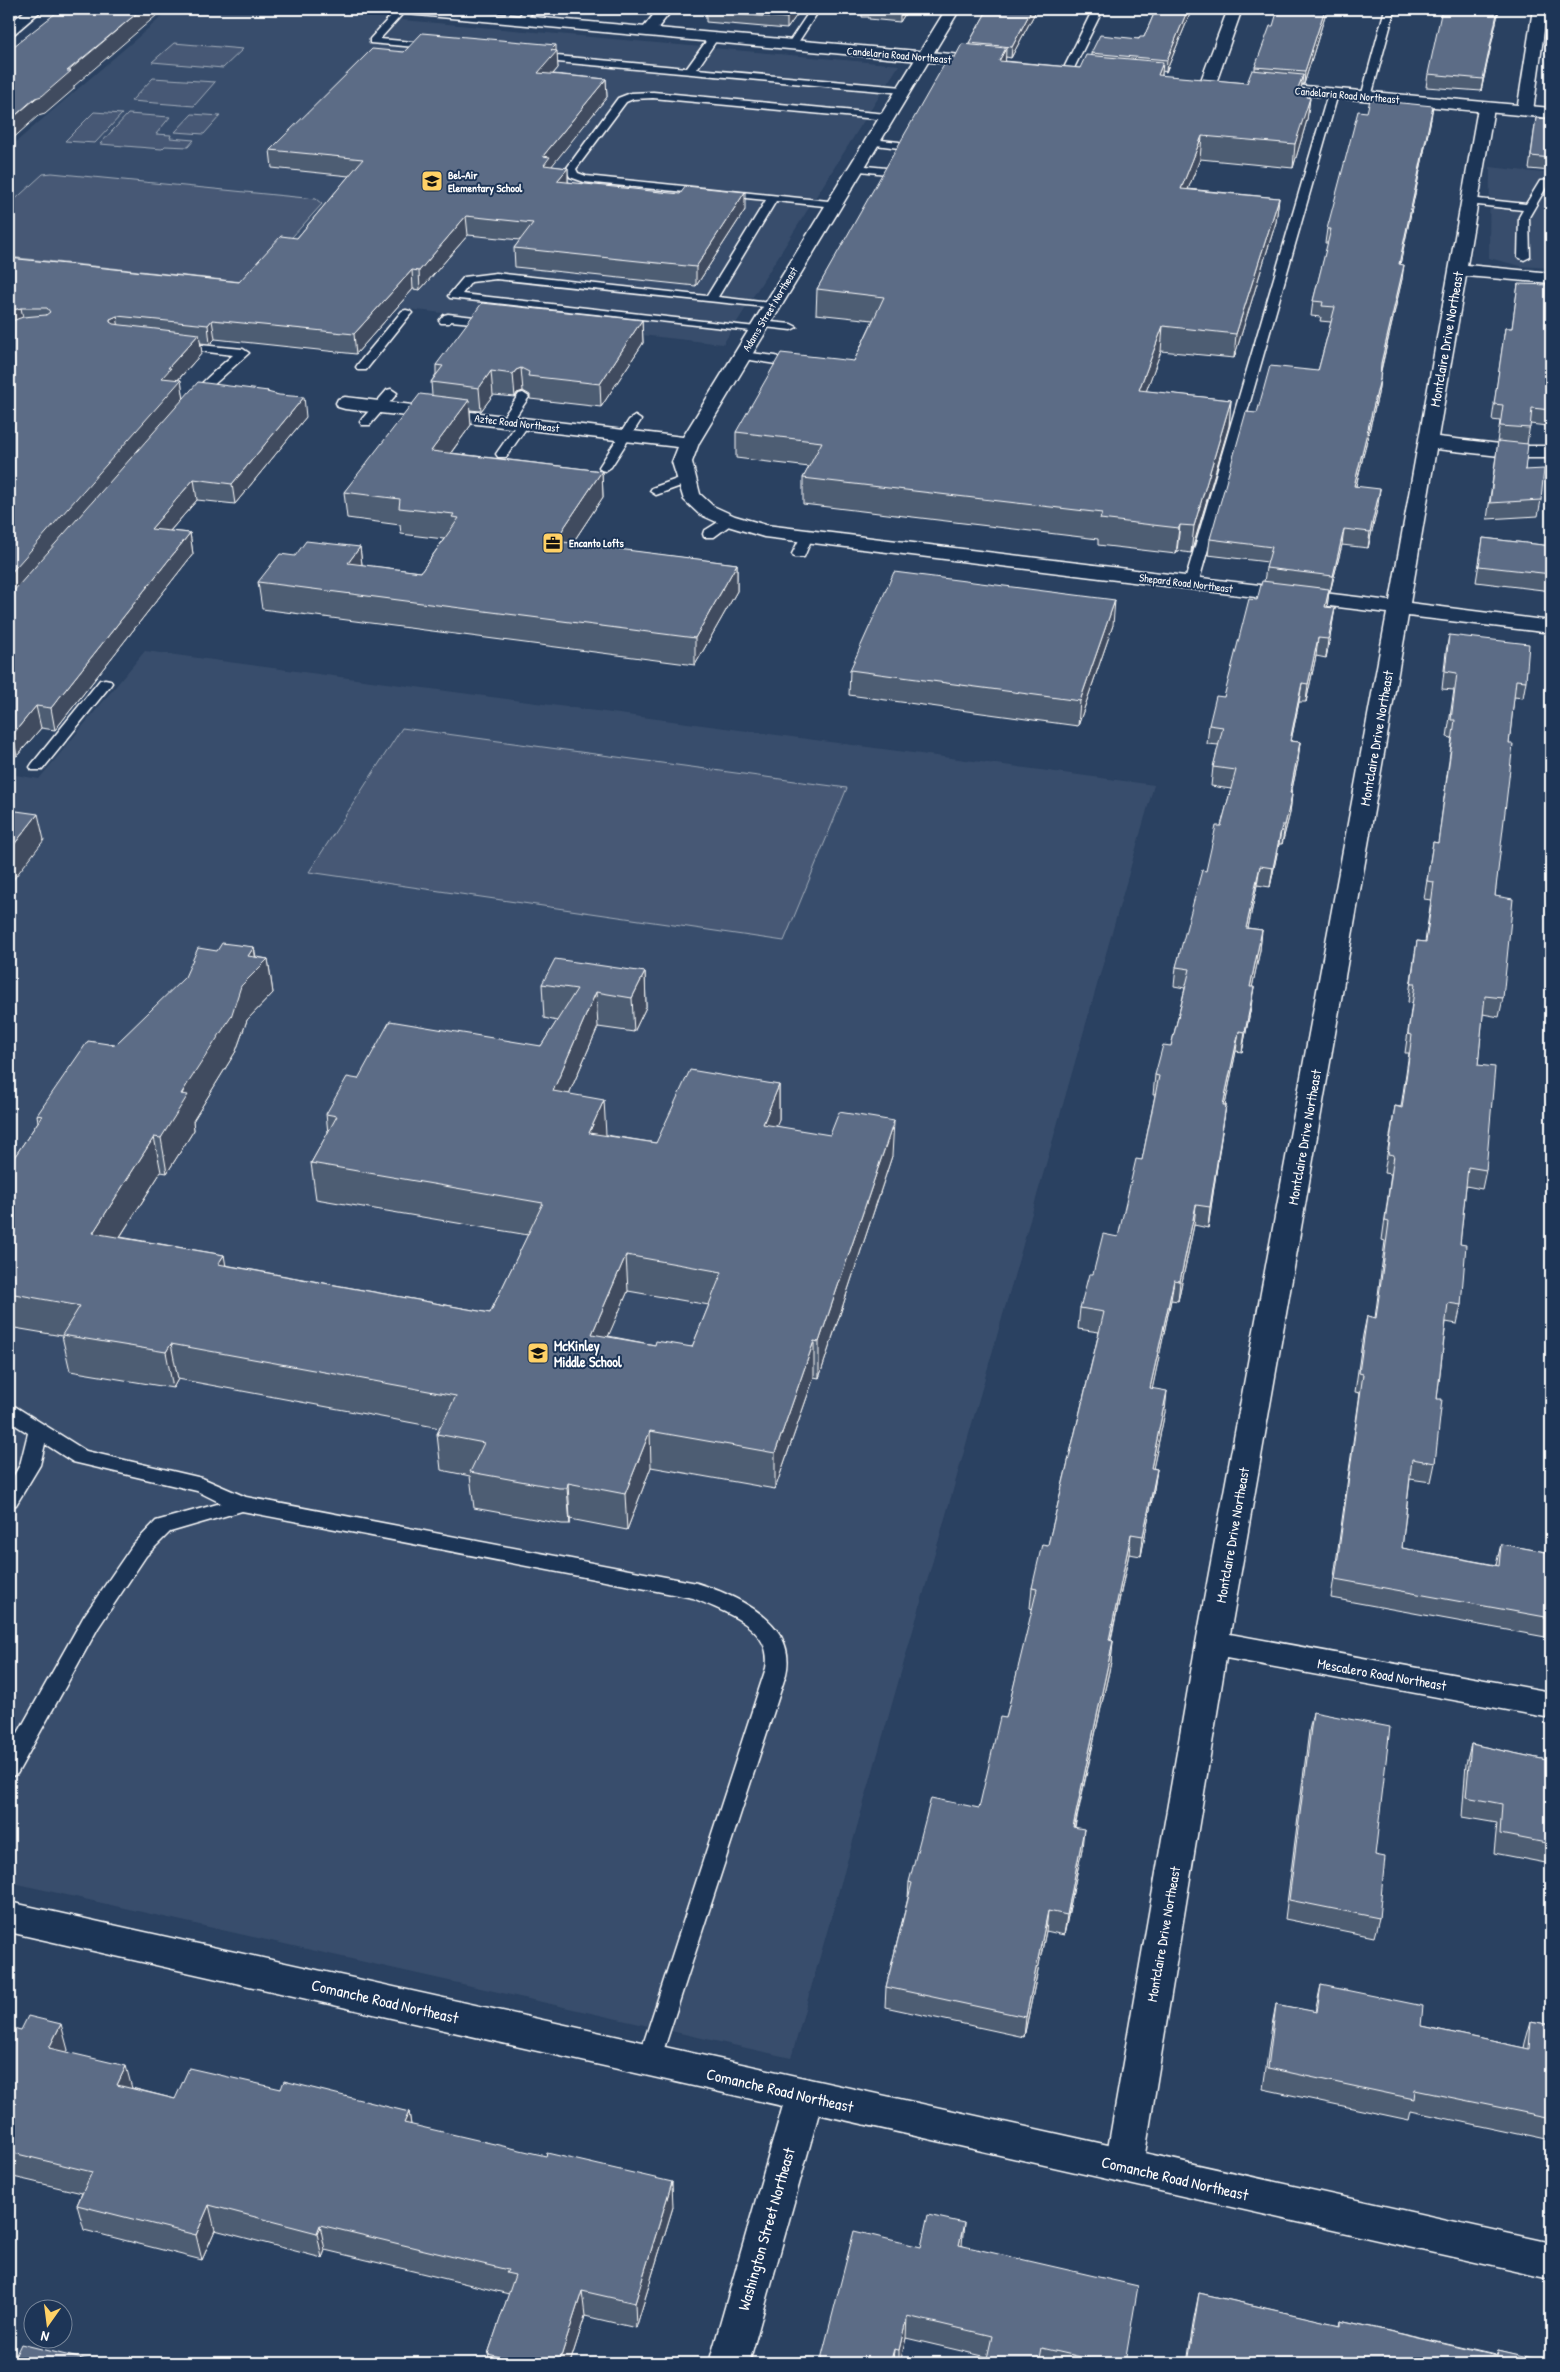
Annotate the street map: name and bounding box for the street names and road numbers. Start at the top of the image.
street label: Candelaria Road Northeast [846,43,952,67]
street label: Candelaria Road Northeast [1294,83,1400,107]
street label: Adams Street Northeast [739,264,801,354]
street label: Montclaire Drive Northeast [1425,270,1467,408]
street label: Aztec Road Northeast [474,411,560,435]
street label: Shepard Road Northeast [1138,570,1234,596]
street label: Montclaire Drive Northeast [1355,669,1397,807]
street label: Montclaire Drive Northeast [1283,1068,1325,1206]
street label: Montclaire Drive Northeast [1211,1466,1253,1604]
street label: Mescalero Road Northeast [1316,1653,1448,1695]
street label: Montclaire Drive Northeast [1142,1865,1184,2003]
street label: Comanche Road Northeast [309,1973,461,2029]
street label: Comanche Road Northeast [704,2062,856,2118]
street label: Washington Street Northeast [732,2145,800,2313]
street label: Comanche Road Northeast [1099,2150,1251,2206]

